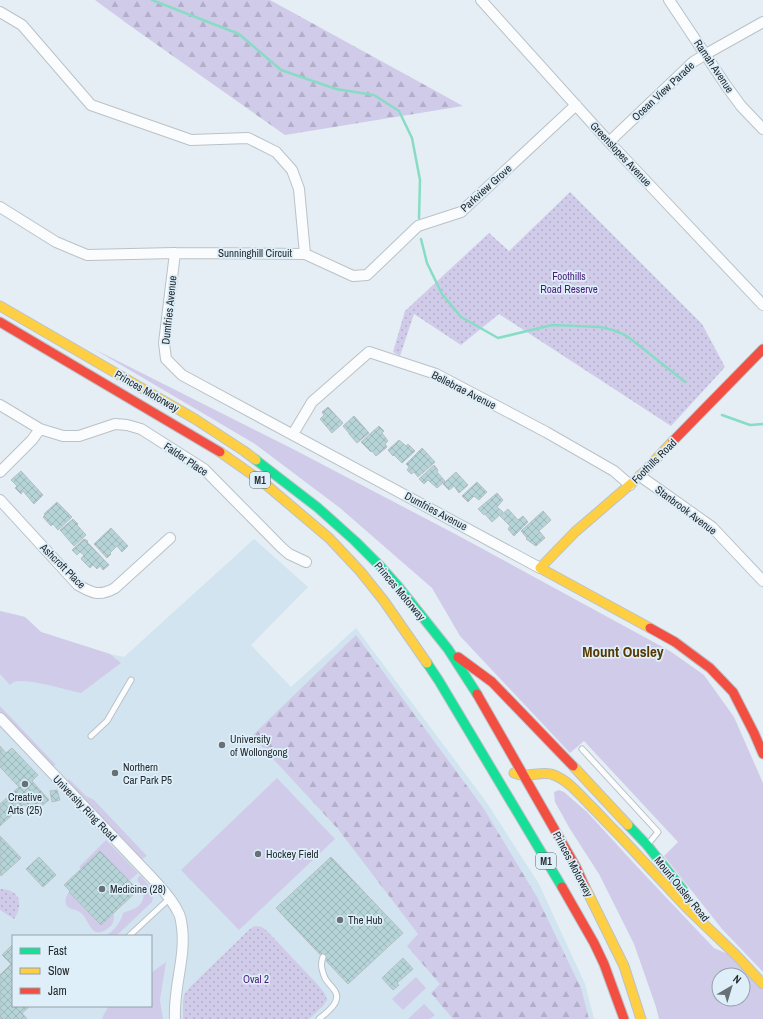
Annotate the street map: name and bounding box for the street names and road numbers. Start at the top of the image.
street label: Ramah Avenue [691,37,737,95]
street label: Ocean View Parade [629,58,697,124]
street label: Greenslopes Avenue [587,119,655,189]
street label: Parkview Grove [457,161,515,215]
street label: Sunninghill Circuit [218,246,293,260]
street label: Dumfries Avenue [158,275,180,345]
street label: Princes Motorway [112,367,182,415]
street label: Bellebrae Avenue [429,368,499,412]
street label: Foothills Road [629,436,679,486]
street label: Falder Place [161,439,211,479]
road number: M1 [250,472,270,488]
street label: Stanbrook Avenue [652,482,720,538]
street label: Dumfries Avenue [402,489,470,533]
street label: Ashcroft Place [37,540,89,592]
street label: Princes Motorway [371,559,429,624]
street label: University Ring Road [50,772,120,844]
street label: Princes Motorway [550,829,596,900]
road number: M1 [536,853,556,869]
street label: Mount Ousley Road [651,854,713,924]

